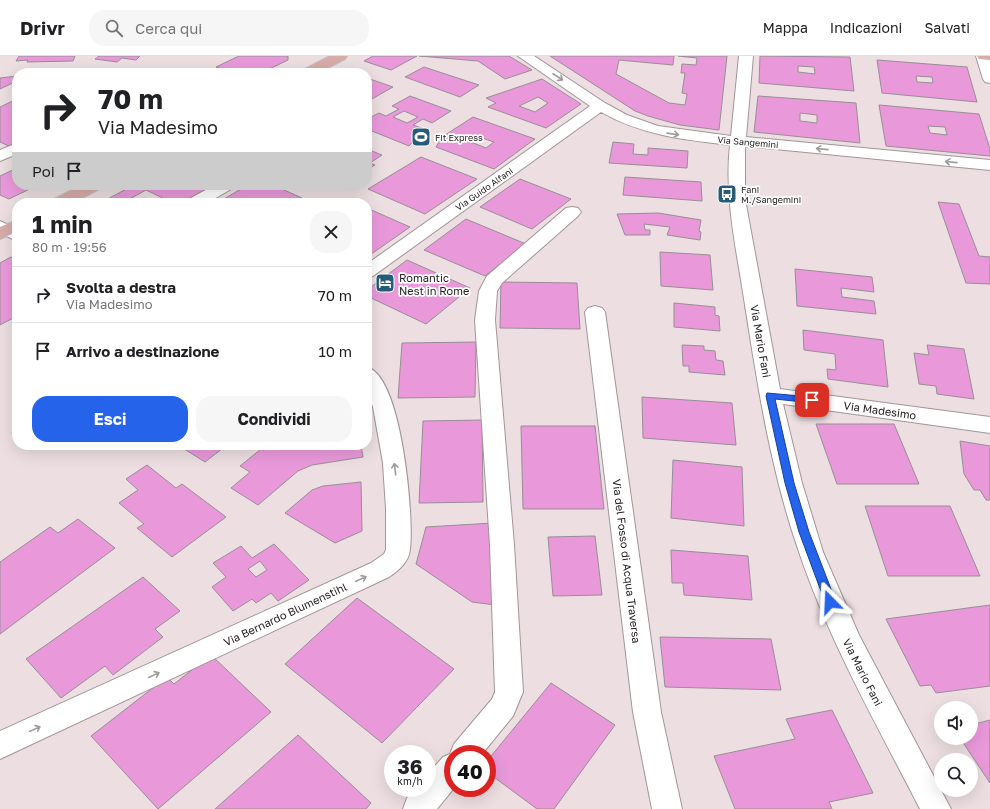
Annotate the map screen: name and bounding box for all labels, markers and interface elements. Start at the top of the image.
search box [89,10,369,46]
text: Drivr [20,16,65,39]
icon: search [103,17,125,39]
text: Cerca qui [135,19,202,37]
text: Mappa [763,19,808,36]
text: Indicazioni [830,19,902,36]
text: Salvati [924,19,970,36]
one-way arrow [552,74,564,82]
text: 70 m [98,82,163,115]
icon: right [32,84,84,136]
text: Via Madesimo [98,116,218,138]
sports icon: Fit Express [410,126,432,148]
one-way arrow [666,130,679,138]
place label: Fit Express [435,132,483,143]
street label: Via Sangemini [717,134,779,150]
one-way arrow [816,145,829,153]
one-way arrow [945,158,958,165]
icon: arrive [63,160,85,182]
text: Poi [32,162,55,180]
street label: Via Guido Alfani [453,165,515,213]
bus stop icon: Fani M./Sangemini [716,183,738,205]
place label: Fani M./Sangemini [741,184,801,205]
text: 1 min [32,209,92,238]
button: close [310,211,352,253]
text: 80 m · 19:56 [32,239,107,255]
place label: Romantic Nest in Rome [399,271,469,297]
hotel icon: Romantic Nest in Rome [374,272,396,294]
text: Svolta a destra [66,278,176,296]
icon: right [32,284,54,306]
text: 70 m [318,286,352,304]
text: Via Madesimo [66,296,153,312]
street label: Via Mario Fani [748,304,774,379]
icon: arrive [32,340,54,362]
text: Arrivo a destinazione [66,342,219,360]
text: 10 m [318,342,352,360]
pin [795,383,829,417]
icon: arrive [801,389,823,411]
button: Esci [32,396,188,442]
button: Condividi [196,396,352,442]
street label: Via Madesimo [843,398,918,422]
one-way arrow [391,463,398,476]
street label: Via del Fosso di Acqua Traversa [610,478,644,644]
one-way arrow [354,575,366,582]
street label: Via Bernardo Blumenstihl [221,579,349,648]
position arrow [809,581,851,623]
street label: Via Mario Fani [840,636,886,708]
one-way arrow [147,670,159,678]
map controls [934,701,978,797]
button: sound [934,701,978,745]
one-way arrow [29,725,41,732]
speed limit sign: 40 [444,745,496,797]
button: search [934,753,978,797]
text: 36 [398,754,422,778]
text: km/h [397,775,423,787]

